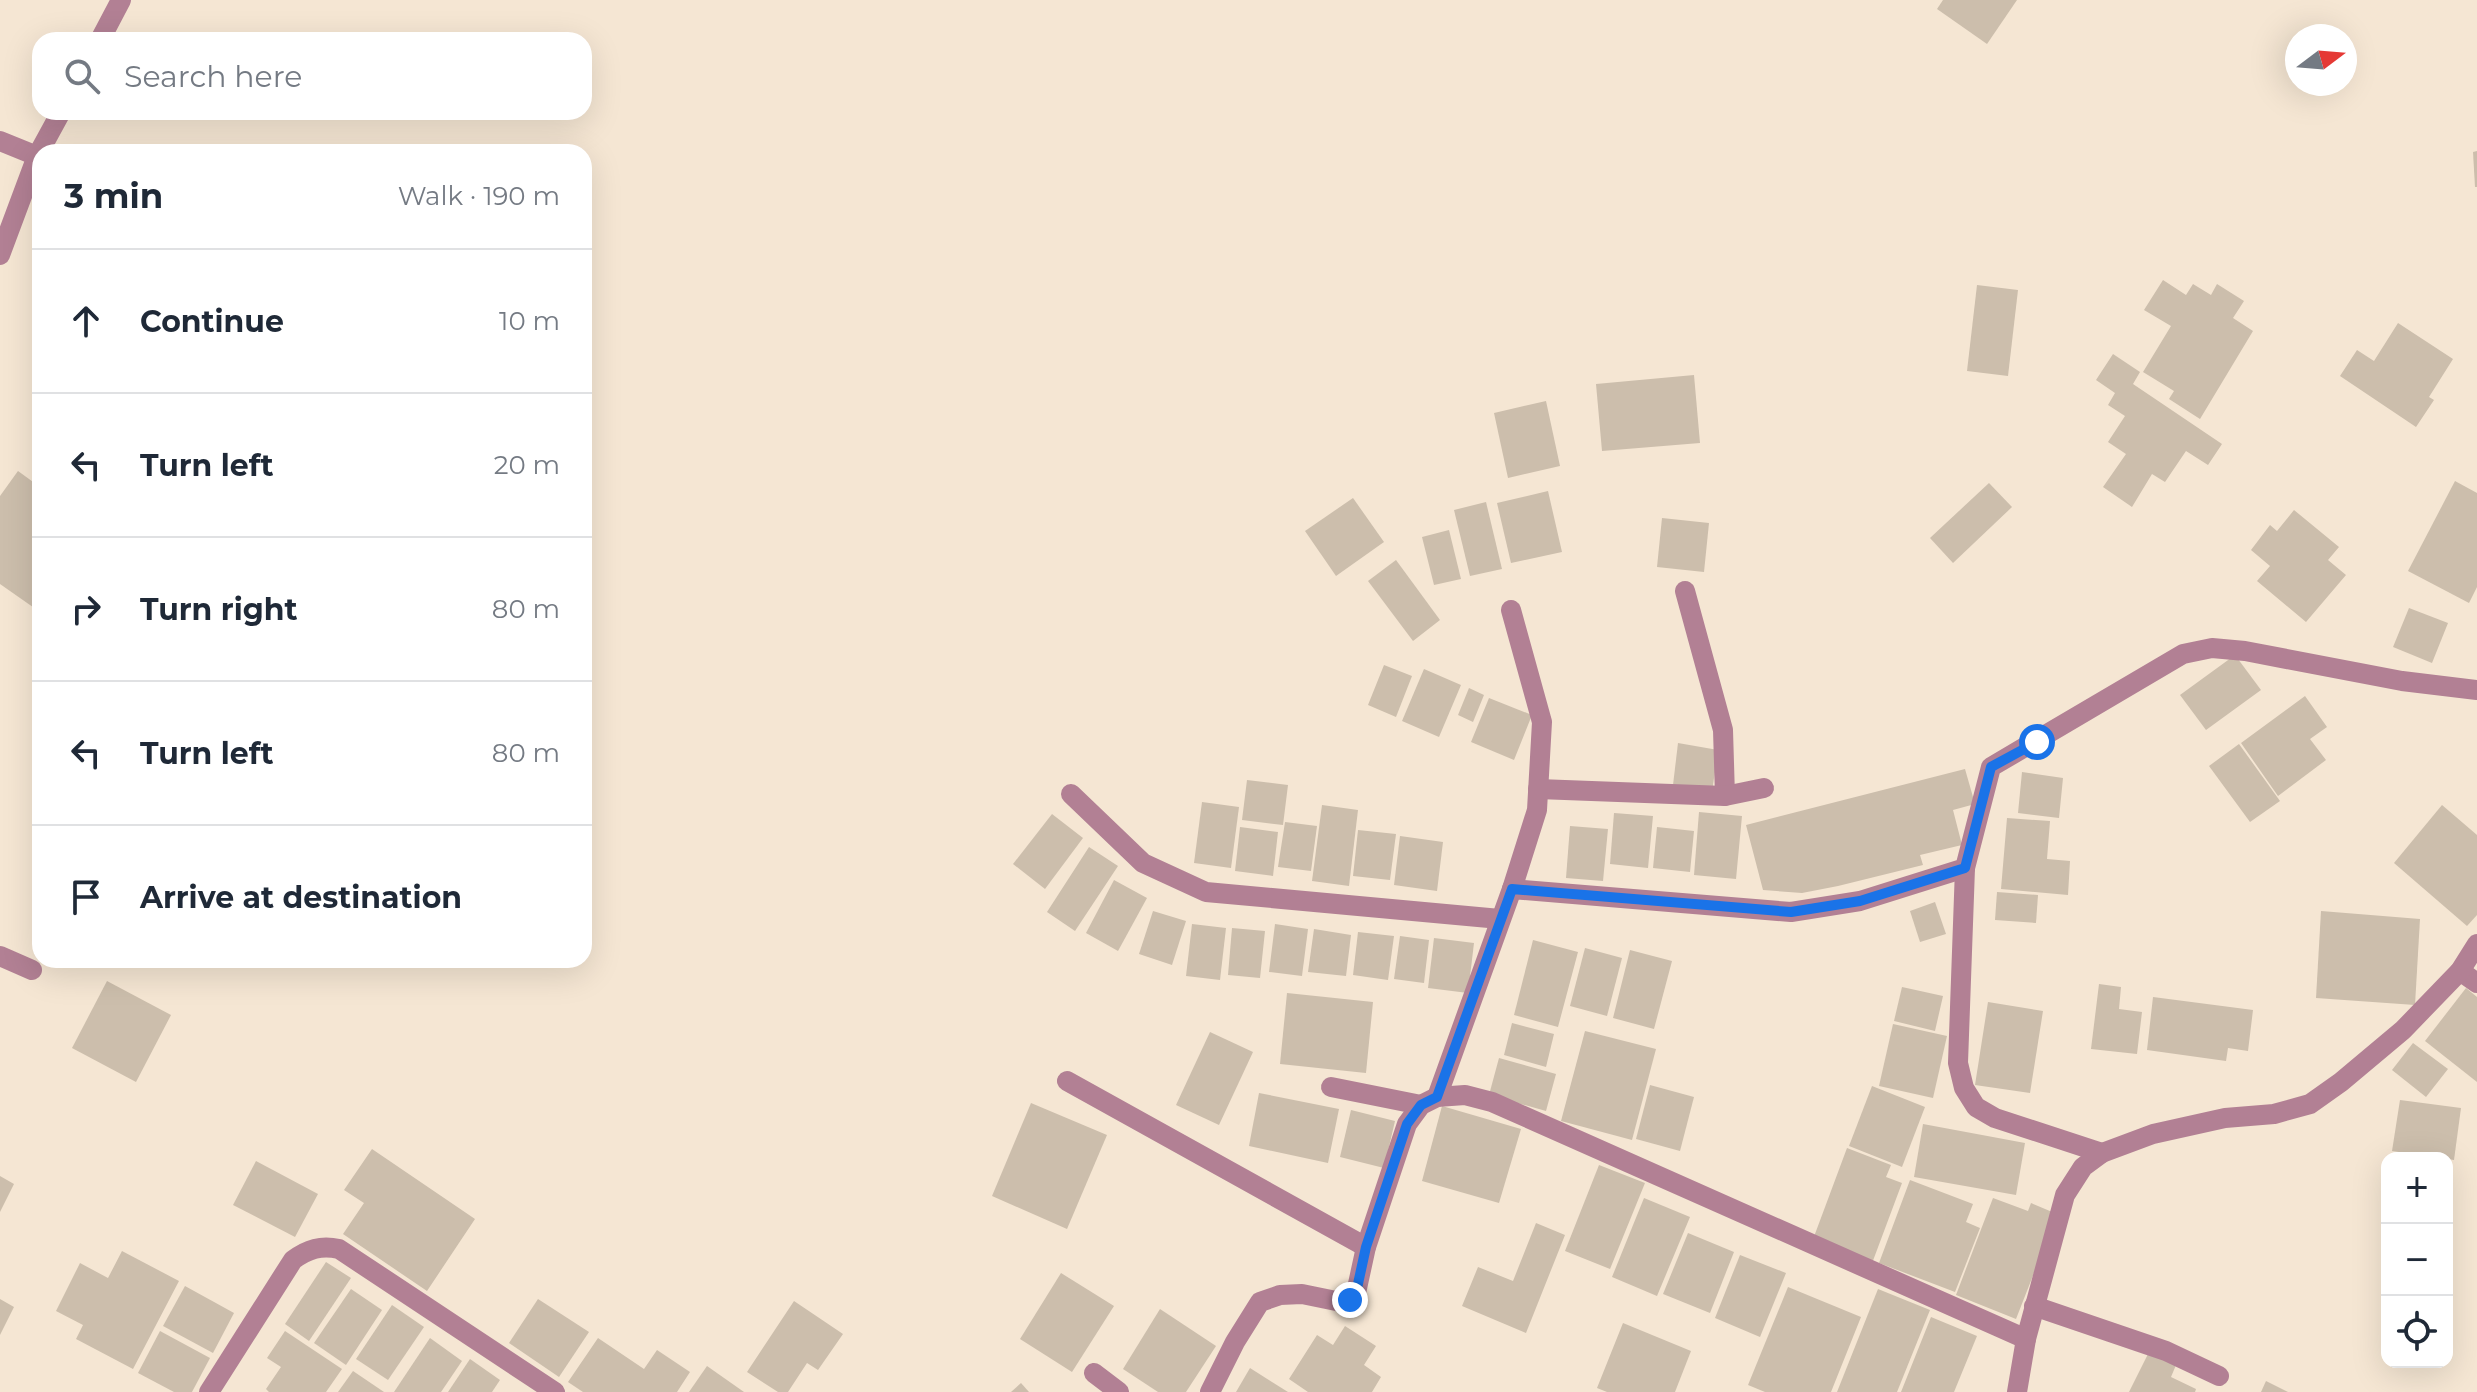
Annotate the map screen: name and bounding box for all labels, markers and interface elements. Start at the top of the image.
north arrow [2285,24,2357,96]
search box [32,32,592,120]
icon: search [60,54,104,98]
text: Search here [124,58,302,95]
text: 3 min [64,175,163,217]
text: Walk · 190 m [398,180,560,212]
icon: ahead [64,299,108,343]
text: Continue [140,303,284,340]
text: 10 m [499,305,560,337]
icon: left [64,443,108,487]
text: Turn left [140,447,273,484]
text: 20 m [494,449,560,481]
icon: right [64,587,108,631]
text: Turn right [140,591,297,628]
text: 80 m [492,593,560,625]
route start [2019,724,2055,760]
icon: left [64,731,108,775]
text: Turn left [140,735,273,772]
text: 80 m [492,737,560,769]
icon: arrive [64,875,108,919]
text: Arrive at destination [140,879,462,916]
map controls [2381,1152,2453,1368]
button: + [2381,1152,2453,1224]
button: − [2381,1224,2453,1296]
route end [1332,1282,1368,1318]
button: locate [2381,1296,2453,1368]

